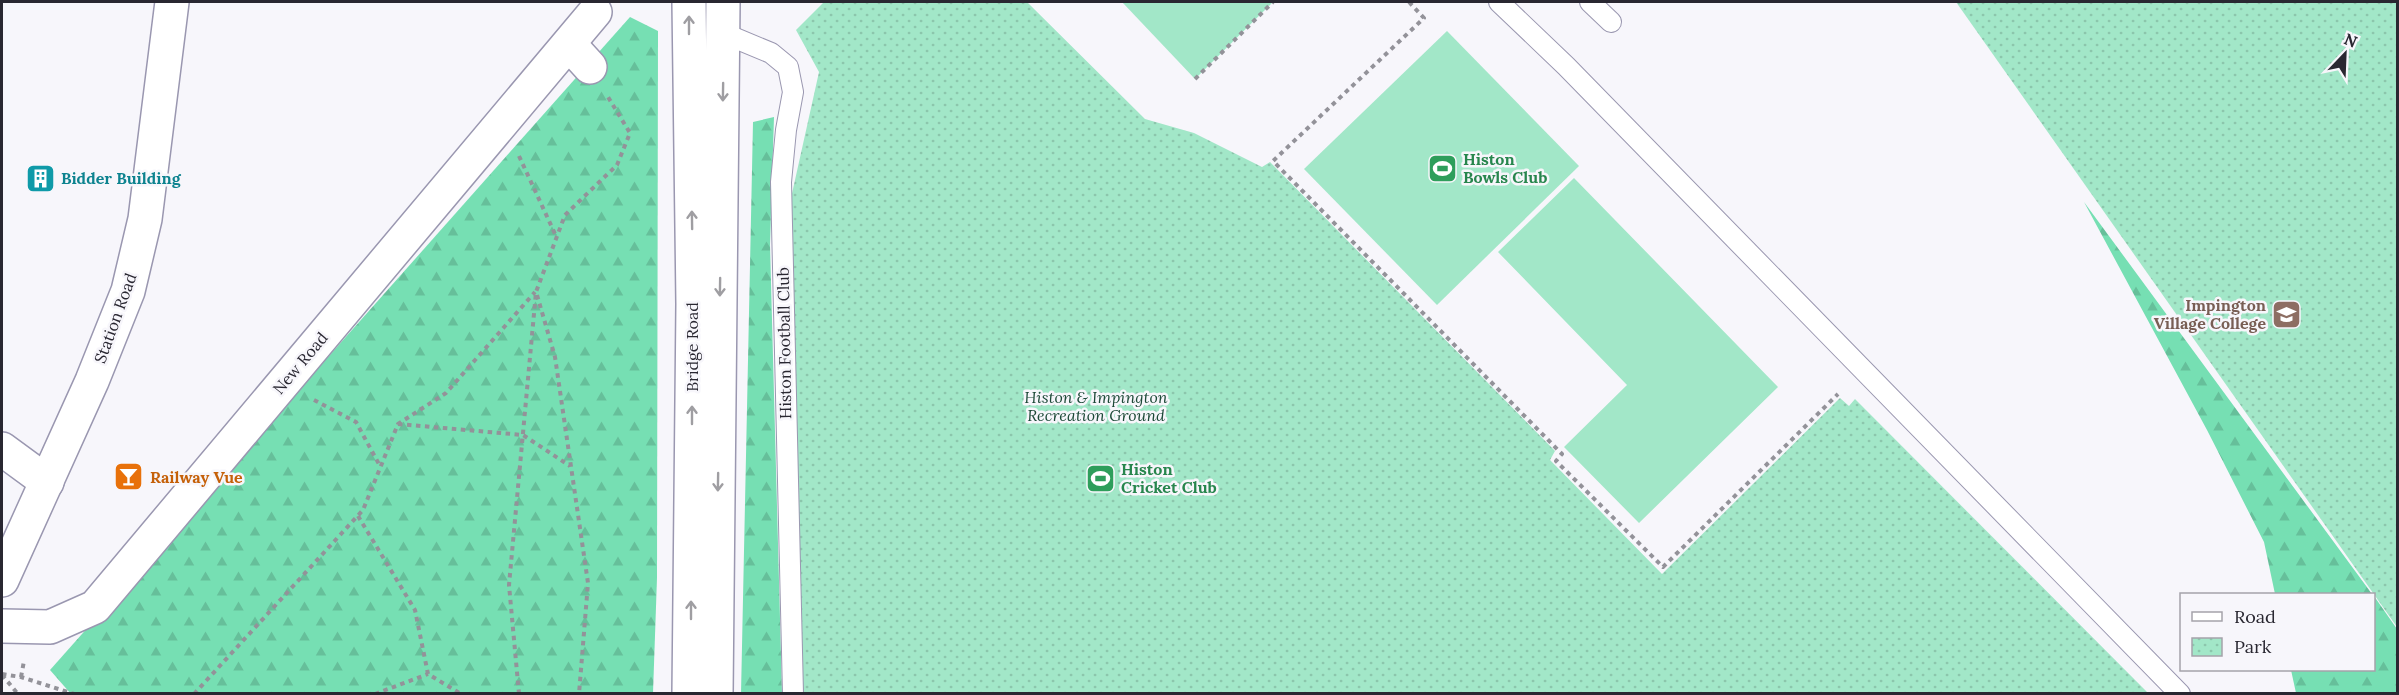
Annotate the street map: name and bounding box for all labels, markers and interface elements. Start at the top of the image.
one-way arrow [683,15,695,35]
north arrow [2315,24,2375,84]
text: N [2341,29,2360,52]
one-way arrow [717,81,729,101]
place label: Histon Bowls Club [1463,149,1547,187]
sports icon: Histon Bowls Club [1426,152,1458,184]
building icon: Bidder Building [24,162,56,194]
place label: Bidder Building [61,168,182,188]
one-way arrow [686,210,697,230]
street label: Histon Football Club [773,267,795,419]
street label: Station Road [89,270,141,366]
one-way arrow [715,276,726,296]
place label: Impington Village College [2154,295,2266,333]
school or university icon: Impington Village College [2271,298,2303,330]
street label: Bridge Road [682,302,702,392]
street label: New Road [268,328,332,398]
park label: Histon & Impington Recreation Ground [1024,387,1168,425]
one-way arrow [686,405,698,425]
place label: Histon Cricket Club [1121,459,1217,497]
bar icon: Railway Vue [113,461,145,493]
sports icon: Histon Cricket Club [1084,462,1116,494]
place label: Railway Vue [150,467,243,487]
one-way arrow [712,471,724,491]
legend [2180,593,2375,671]
one-way arrow [685,600,697,620]
text: Road [2234,605,2276,628]
text: Park [2234,635,2272,658]

